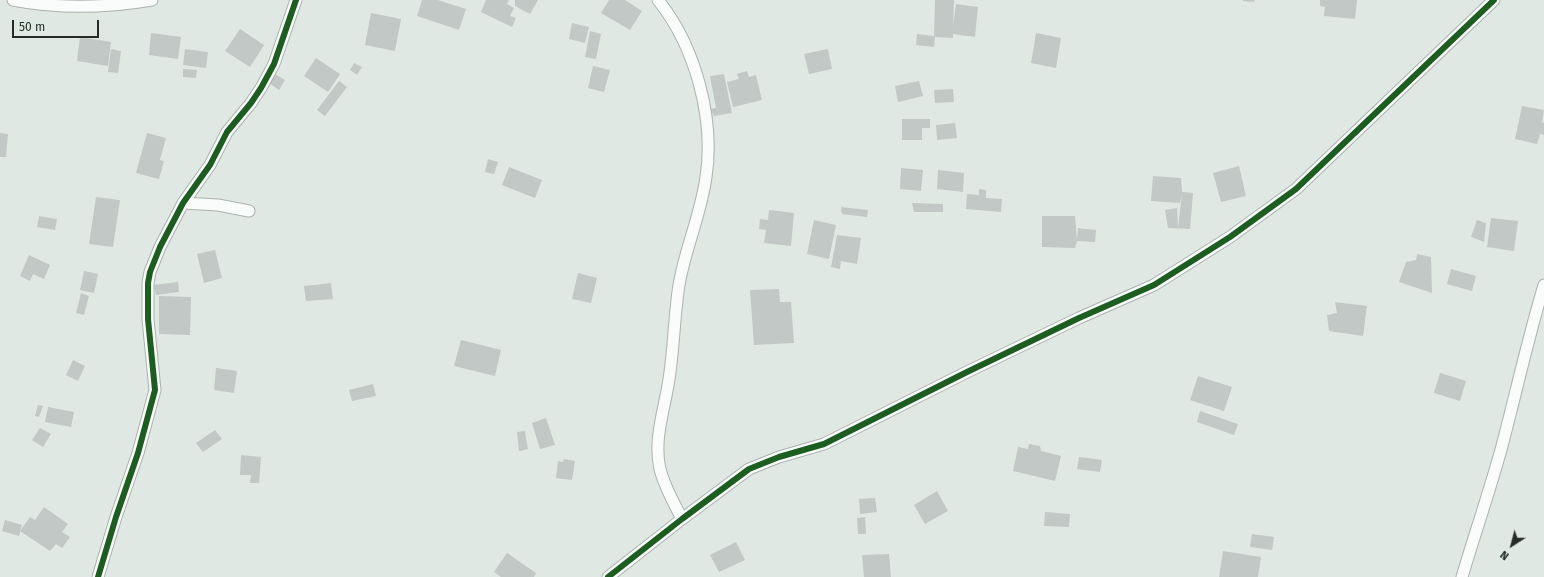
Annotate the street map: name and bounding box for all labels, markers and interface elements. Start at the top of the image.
scale bar [14,12,101,38]
text: 50 m [19,20,45,34]
north arrow [1492,525,1532,565]
text: N [1498,548,1511,563]

